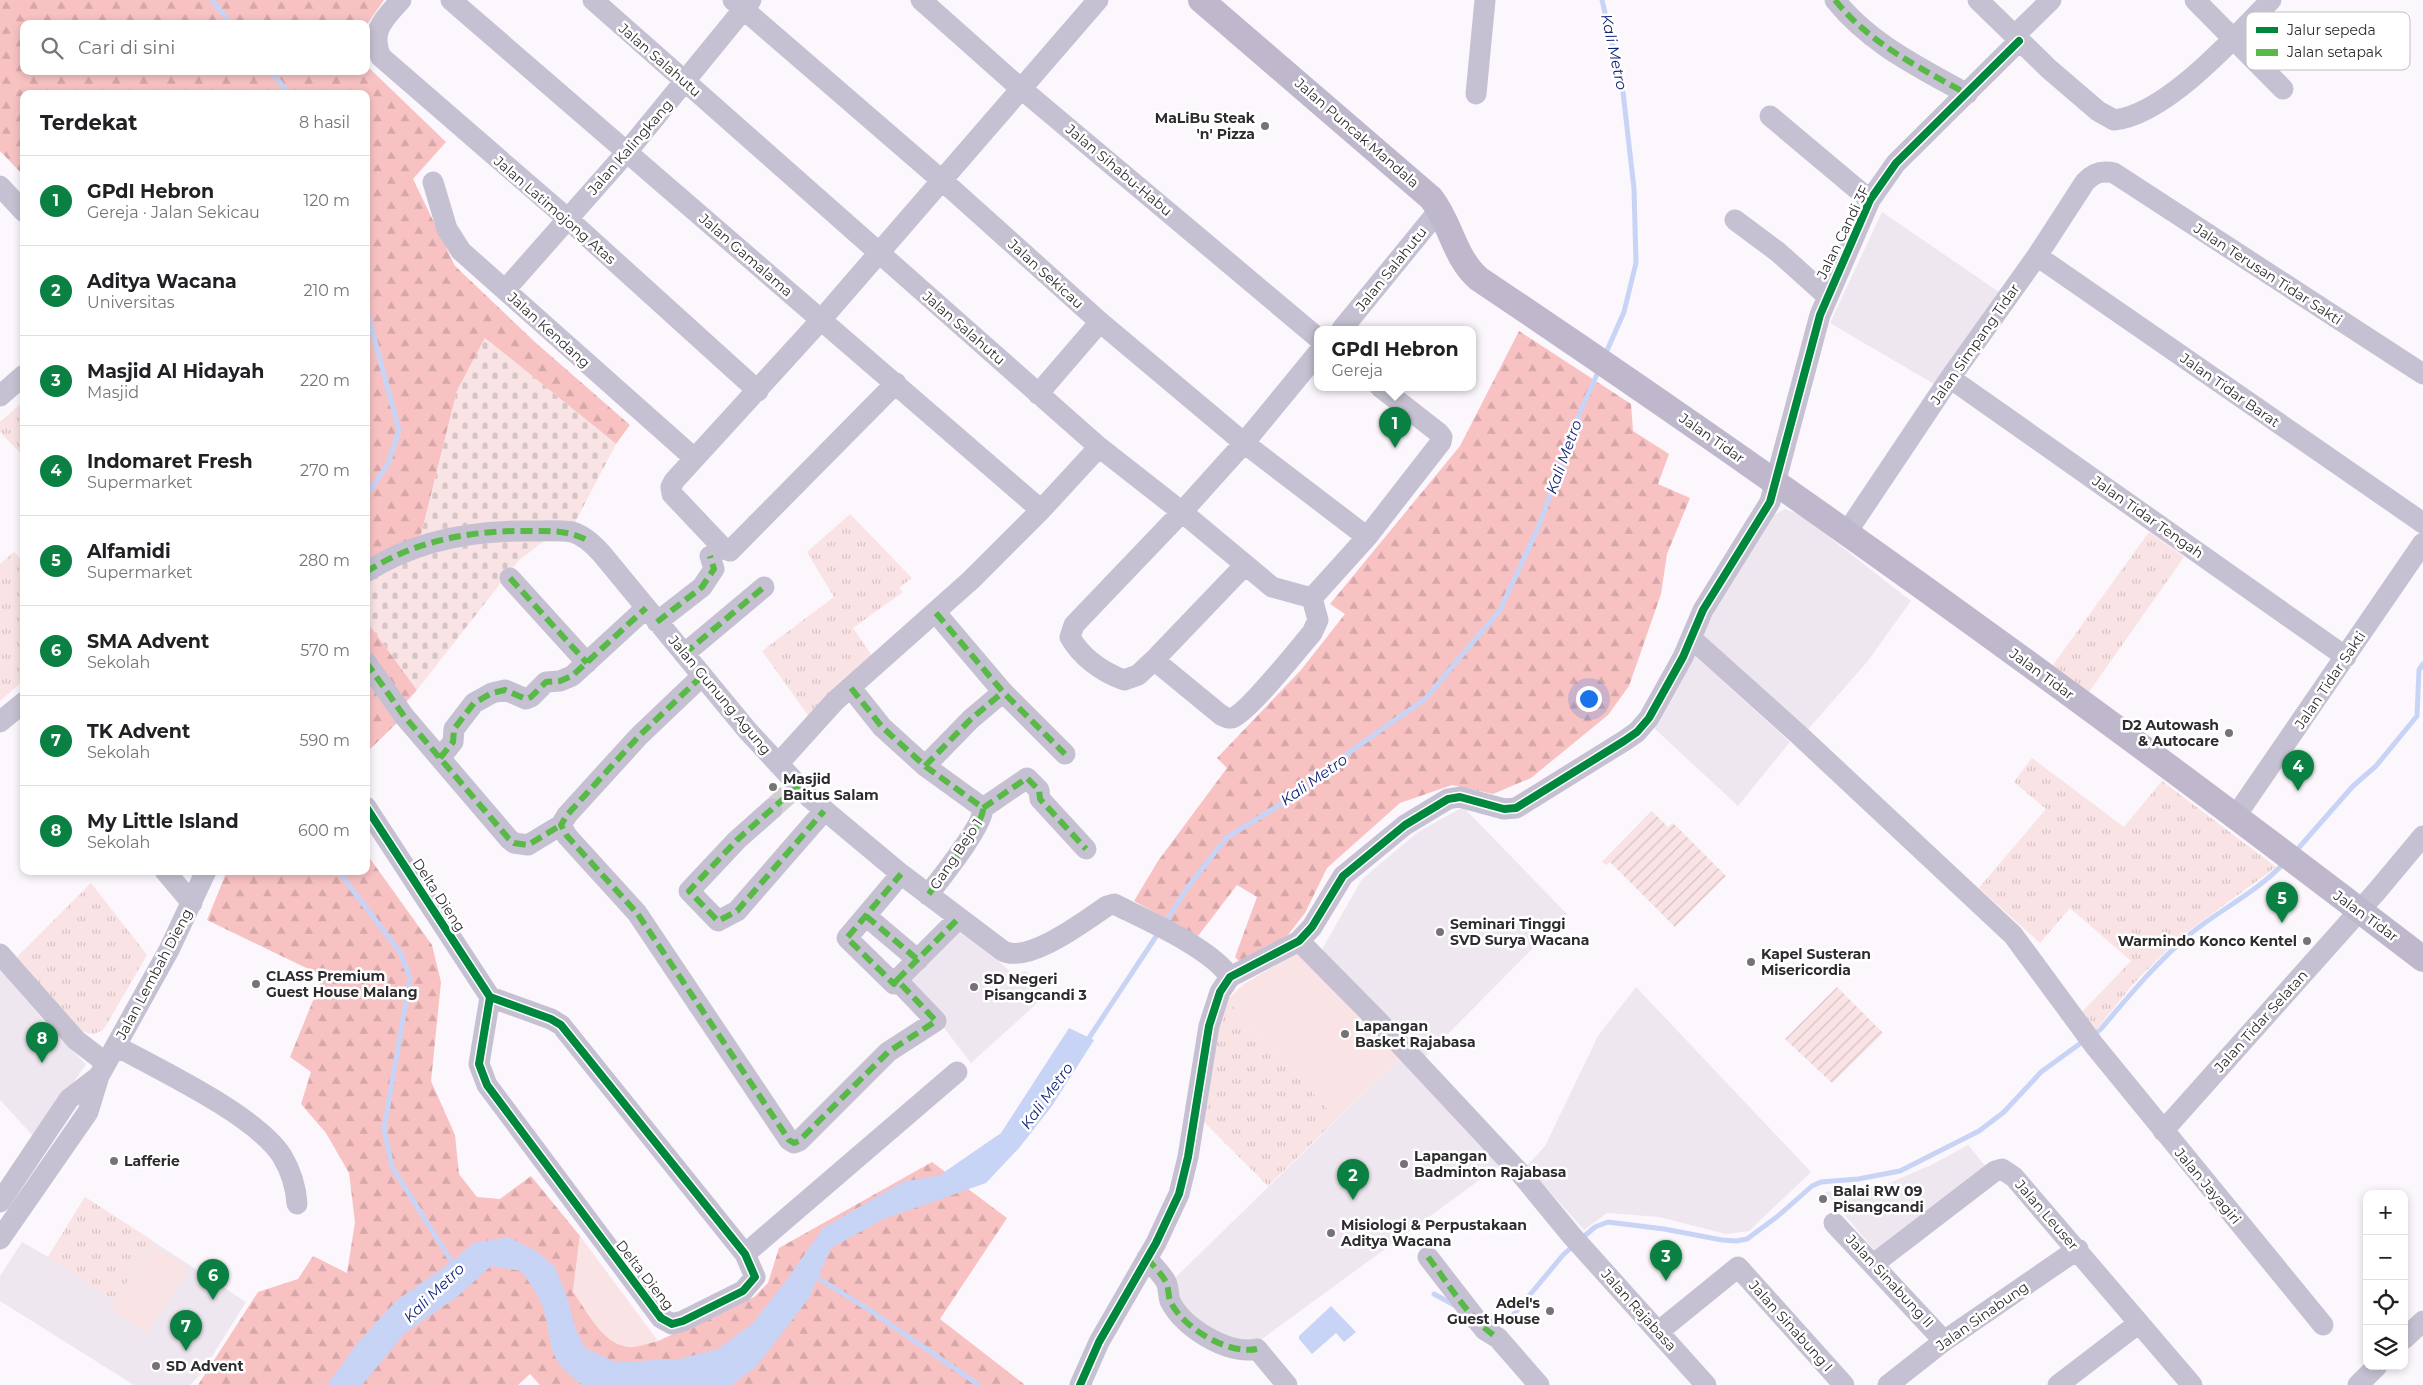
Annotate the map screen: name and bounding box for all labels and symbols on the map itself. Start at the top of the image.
water label: Kali Metro [1597,12,1632,92]
legend [2246,12,2410,70]
street label: Jalan Salahutu [614,19,705,101]
text: Jalur sepeda [2286,21,2376,39]
text: Jalan setapak [2286,43,2383,61]
street label: Jalan Puncak Mandala [1291,74,1423,192]
street label: Jalan Kalingkang [583,96,676,199]
place label: MaLiBu Steak 'n' Pizza [1155,109,1256,143]
street label: Jalan Sihabu-Habu [1061,120,1176,220]
marker: MaLiBu Steak 'n' Pizza [1259,120,1271,132]
street label: Jalan Latimojong Atas [490,151,620,268]
street label: Jalan Candi 3F [1812,182,1873,283]
street label: Jalan Gamalama [695,209,796,300]
street label: Jalan Terusan Tidar Sakti [2190,219,2345,329]
street label: Jalan Salahutu [1351,223,1430,316]
street label: Jalan Sekicau [1004,235,1087,313]
street label: Jalan Simpang Tidar [1926,280,2024,409]
street label: Jalan Salahutu [918,287,1009,369]
street label: Jalan Kendang [503,288,594,372]
street label: Jalan Tidar Barat [2176,348,2283,431]
pin: 1 [1379,407,1411,448]
street label: Jalan Tidar [1675,408,1748,467]
water label: Kali Metro [1541,417,1586,496]
street label: Jalan Tidar Tengah [2088,471,2207,562]
street label: Jalan Tidar Sakti [2290,628,2369,733]
street label: Jalan Gunung Agung [664,631,775,758]
street label: Jalan Tidar [2005,644,2078,704]
your location [1576,686,1602,712]
place label: D2 Autowash & Autocare [2122,716,2219,750]
marker: D2 Autowash & Autocare [2223,727,2235,739]
water label: Kali Metro [1277,750,1351,810]
pin: 4 [2282,750,2314,791]
place label: Masjid Baitus Salam [783,770,879,804]
marker: Masjid Baitus Salam [767,781,779,793]
street label: Gang Bejo 1 [926,815,986,893]
street label: Delta Dieng [409,855,469,935]
pin: 5 [2266,882,2298,923]
street label: Jalan Tidar [2329,886,2402,946]
street label: Jalan Lembah Dieng [111,906,196,1043]
place label: Seminari Tinggi SVD Surya Wacana [1450,915,1589,949]
marker: Seminari Tinggi SVD Surya Wacana [1434,926,1446,938]
place label: Warmindo Konco Kentel [2118,932,2297,950]
marker: Warmindo Konco Kentel [2301,935,2313,947]
place label: Kapel Susteran Misericordia [1761,945,1871,979]
marker: Kapel Susteran Misericordia [1745,956,1757,968]
street label: Jalan Tidar Selatan [2210,966,2312,1077]
place label: CLASS Premium Guest House Malang [266,967,417,1001]
place label: SD Negeri Pisangcandi 3 [984,970,1087,1004]
marker: CLASS Premium Guest House Malang [250,978,262,990]
marker: SD Negeri Pisangcandi 3 [968,981,980,993]
place label: Lapangan Basket Rajabasa [1355,1017,1476,1051]
pin: 8 [26,1022,58,1063]
marker: Lapangan Basket Rajabasa [1339,1028,1351,1040]
water label: Kali Metro [1016,1059,1077,1133]
street label: Jalan Jayagiri [2170,1144,2245,1228]
place label: Lapangan Badminton Rajabasa [1414,1147,1566,1181]
place label: Lafferie [124,1152,180,1170]
marker: Lafferie [108,1155,120,1167]
marker: Lapangan Badminton Rajabasa [1398,1158,1410,1170]
pin: 2 [1337,1159,1369,1200]
street label: Jalan Leuser [2011,1175,2083,1254]
place label: Balai RW 09 Pisangcandi [1833,1182,1924,1216]
marker: Balai RW 09 Pisangcandi [1817,1193,1829,1205]
place label: Misiologi & Perpustakaan Aditya Wacana [1340,1216,1527,1250]
marker: Misiologi & Perpustakaan Aditya Wacana [1325,1227,1337,1239]
street label: Jalan Sinabung II [1842,1230,1938,1331]
street label: Delta Dieng [612,1236,678,1314]
pin: 3 [1650,1240,1682,1281]
pin: 6 [197,1259,229,1300]
water label: Kali Metro [399,1259,468,1326]
street label: Jalan Rajabasa [1597,1265,1680,1355]
street label: Jalan Sinabung I [1745,1276,1837,1375]
street label: Jalan Sinabung [1932,1278,2032,1355]
place label: Adel's Guest House [1447,1294,1541,1328]
marker: Adel's Guest House [1544,1305,1556,1317]
pin: 7 [170,1310,202,1351]
place label: SD Advent [166,1357,244,1375]
marker: SD Advent [150,1360,162,1372]

